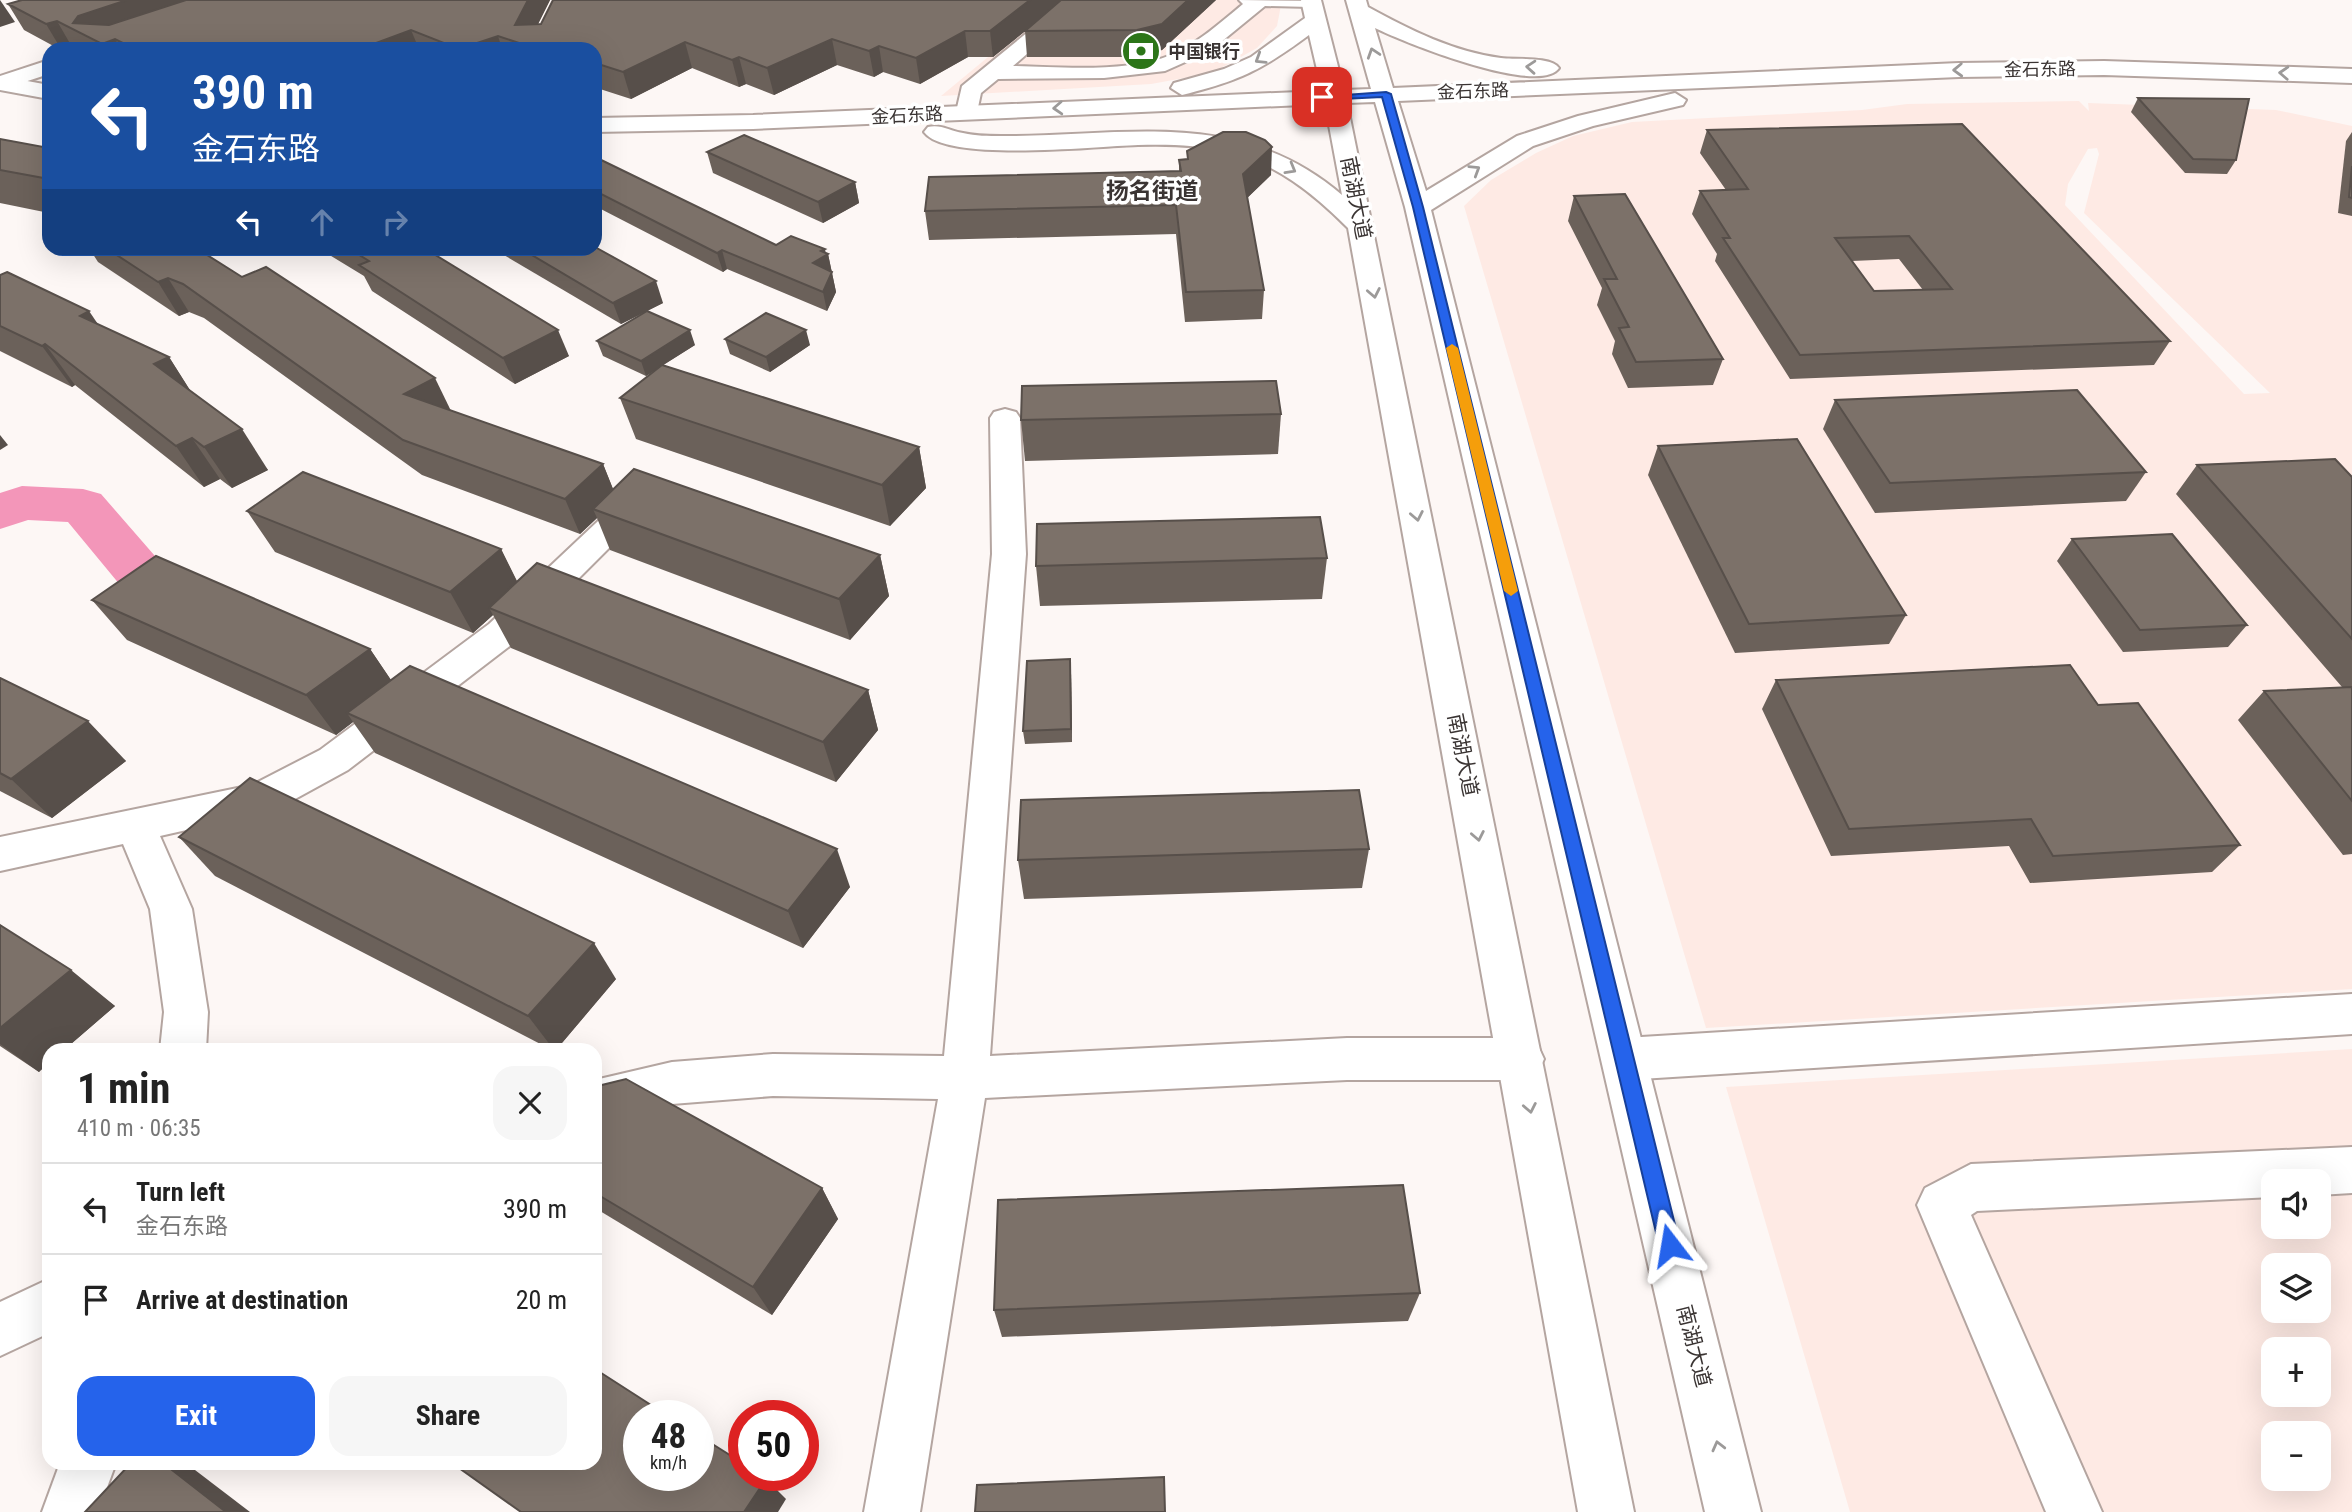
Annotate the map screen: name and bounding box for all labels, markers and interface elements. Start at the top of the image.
bank icon: 中国银行 [1120,30,1162,72]
place label: 中国银行 [1168,41,1240,62]
one-way arrow [1367,47,1382,59]
one-way arrow [1255,51,1268,64]
street label: 金石东路 [2004,58,2076,80]
one-way arrow [1525,60,1536,75]
one-way arrow [1953,62,1964,77]
text: 390 m [192,64,314,121]
one-way arrow [2278,65,2289,80]
pin [1292,67,1352,127]
icon: left [77,70,168,161]
icon: arrive [1303,78,1341,116]
street label: 金石东路 [1437,79,1509,103]
one-way arrow [1052,101,1063,116]
street label: 金石东路 [870,103,944,127]
text: 金石东路 [192,130,320,168]
street label: 南湖大道 [1336,154,1376,242]
one-way arrow [1283,161,1296,174]
one-way arrow [1468,165,1481,178]
district label: 扬名街道 [1106,178,1198,205]
icon: left [230,203,268,241]
icon: ahead [303,203,341,241]
icon: right [376,203,414,241]
one-way arrow [1366,287,1381,299]
one-way arrow [1409,510,1424,522]
street label: 南湖大道 [1443,711,1483,799]
one-way arrow [1470,830,1485,842]
text: 1 min [77,1064,170,1113]
button: close [493,1066,567,1140]
one-way arrow [1522,1102,1537,1114]
text: 410 m · 06:35 [77,1115,201,1142]
map controls [2261,1169,2331,1491]
button: sound [2261,1169,2331,1239]
text: Turn left [136,1177,225,1207]
icon: left [77,1190,115,1228]
text: 390 m [503,1194,567,1224]
position arrow [1633,1208,1707,1282]
text: 金石东路 [136,1213,228,1240]
button: layers [2261,1253,2331,1323]
icon: arrive [77,1281,115,1319]
text: Arrive at destination [136,1285,348,1315]
text: 20 m [516,1285,567,1315]
street label: 南湖大道 [1672,1302,1716,1390]
button: + [2261,1337,2331,1407]
button: Exit [77,1376,315,1456]
button: Share [329,1376,567,1456]
speed limit sign: 50 [728,1400,819,1491]
text: 48 [651,1416,686,1457]
button: − [2261,1421,2331,1491]
one-way arrow [1711,1440,1726,1452]
text: km/h [650,1452,687,1473]

